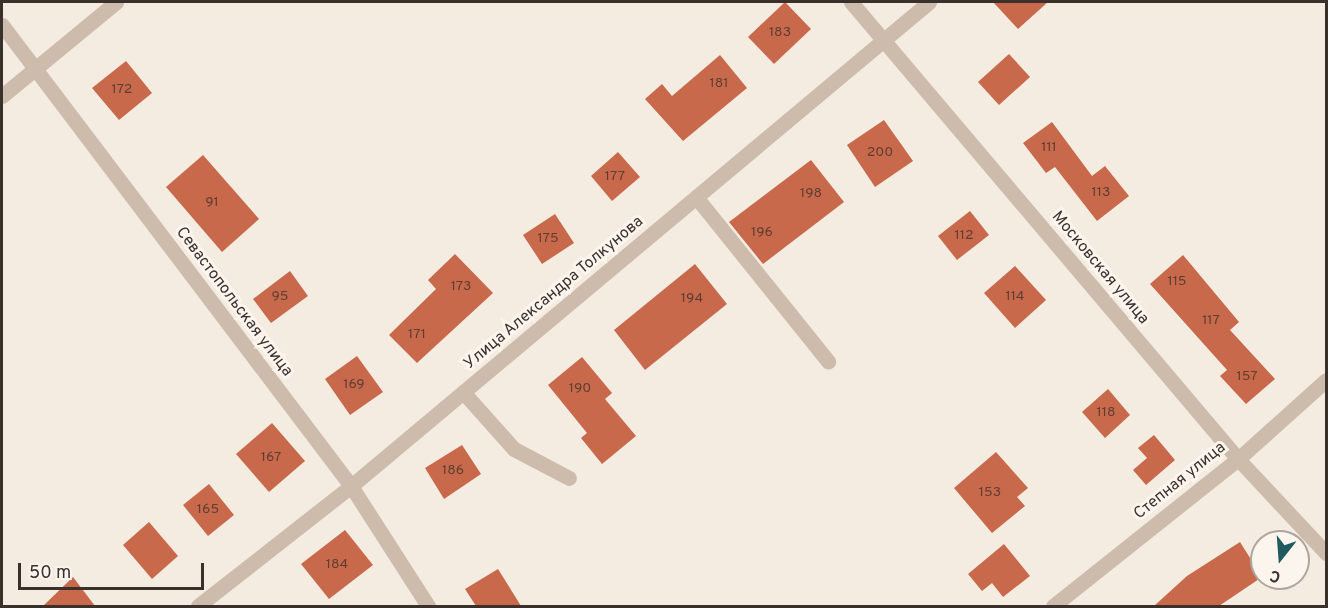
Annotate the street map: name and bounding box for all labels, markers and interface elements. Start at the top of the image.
house number: 183 [769,25,791,41]
house number: 181 [710,76,728,92]
house number: 172 [112,82,132,98]
house number: 111 [1041,140,1057,156]
house number: 200 [867,145,893,161]
house number: 177 [605,169,625,185]
house number: 113 [1092,185,1110,201]
house number: 198 [800,186,822,202]
house number: 91 [205,195,219,211]
street label: Московская улица [1047,208,1153,328]
street label: Улица Александра Толкунова [460,212,648,374]
street label: Севастопольская улица [171,223,297,381]
house number: 196 [751,225,773,241]
house number: 112 [954,228,974,244]
house number: 175 [537,231,559,247]
house number: 115 [1167,274,1187,290]
house number: 173 [451,279,471,295]
house number: 95 [271,289,289,305]
house number: 114 [1006,289,1024,305]
house number: 194 [681,291,703,307]
house number: 117 [1202,313,1220,329]
house number: 171 [408,327,426,343]
house number: 157 [1236,369,1258,385]
house number: 169 [343,377,365,393]
house number: 190 [569,381,591,397]
house number: 118 [1097,405,1115,421]
street label: Степная улица [1130,438,1230,524]
house number: 167 [261,450,281,466]
house number: 186 [442,463,464,479]
house number: 153 [979,485,1001,501]
house number: 165 [197,502,219,518]
north arrow [1250,530,1310,590]
scale bar [21,551,207,589]
house number: 184 [326,557,348,573]
text: 50 m [29,562,71,585]
text: С [1268,564,1283,586]

